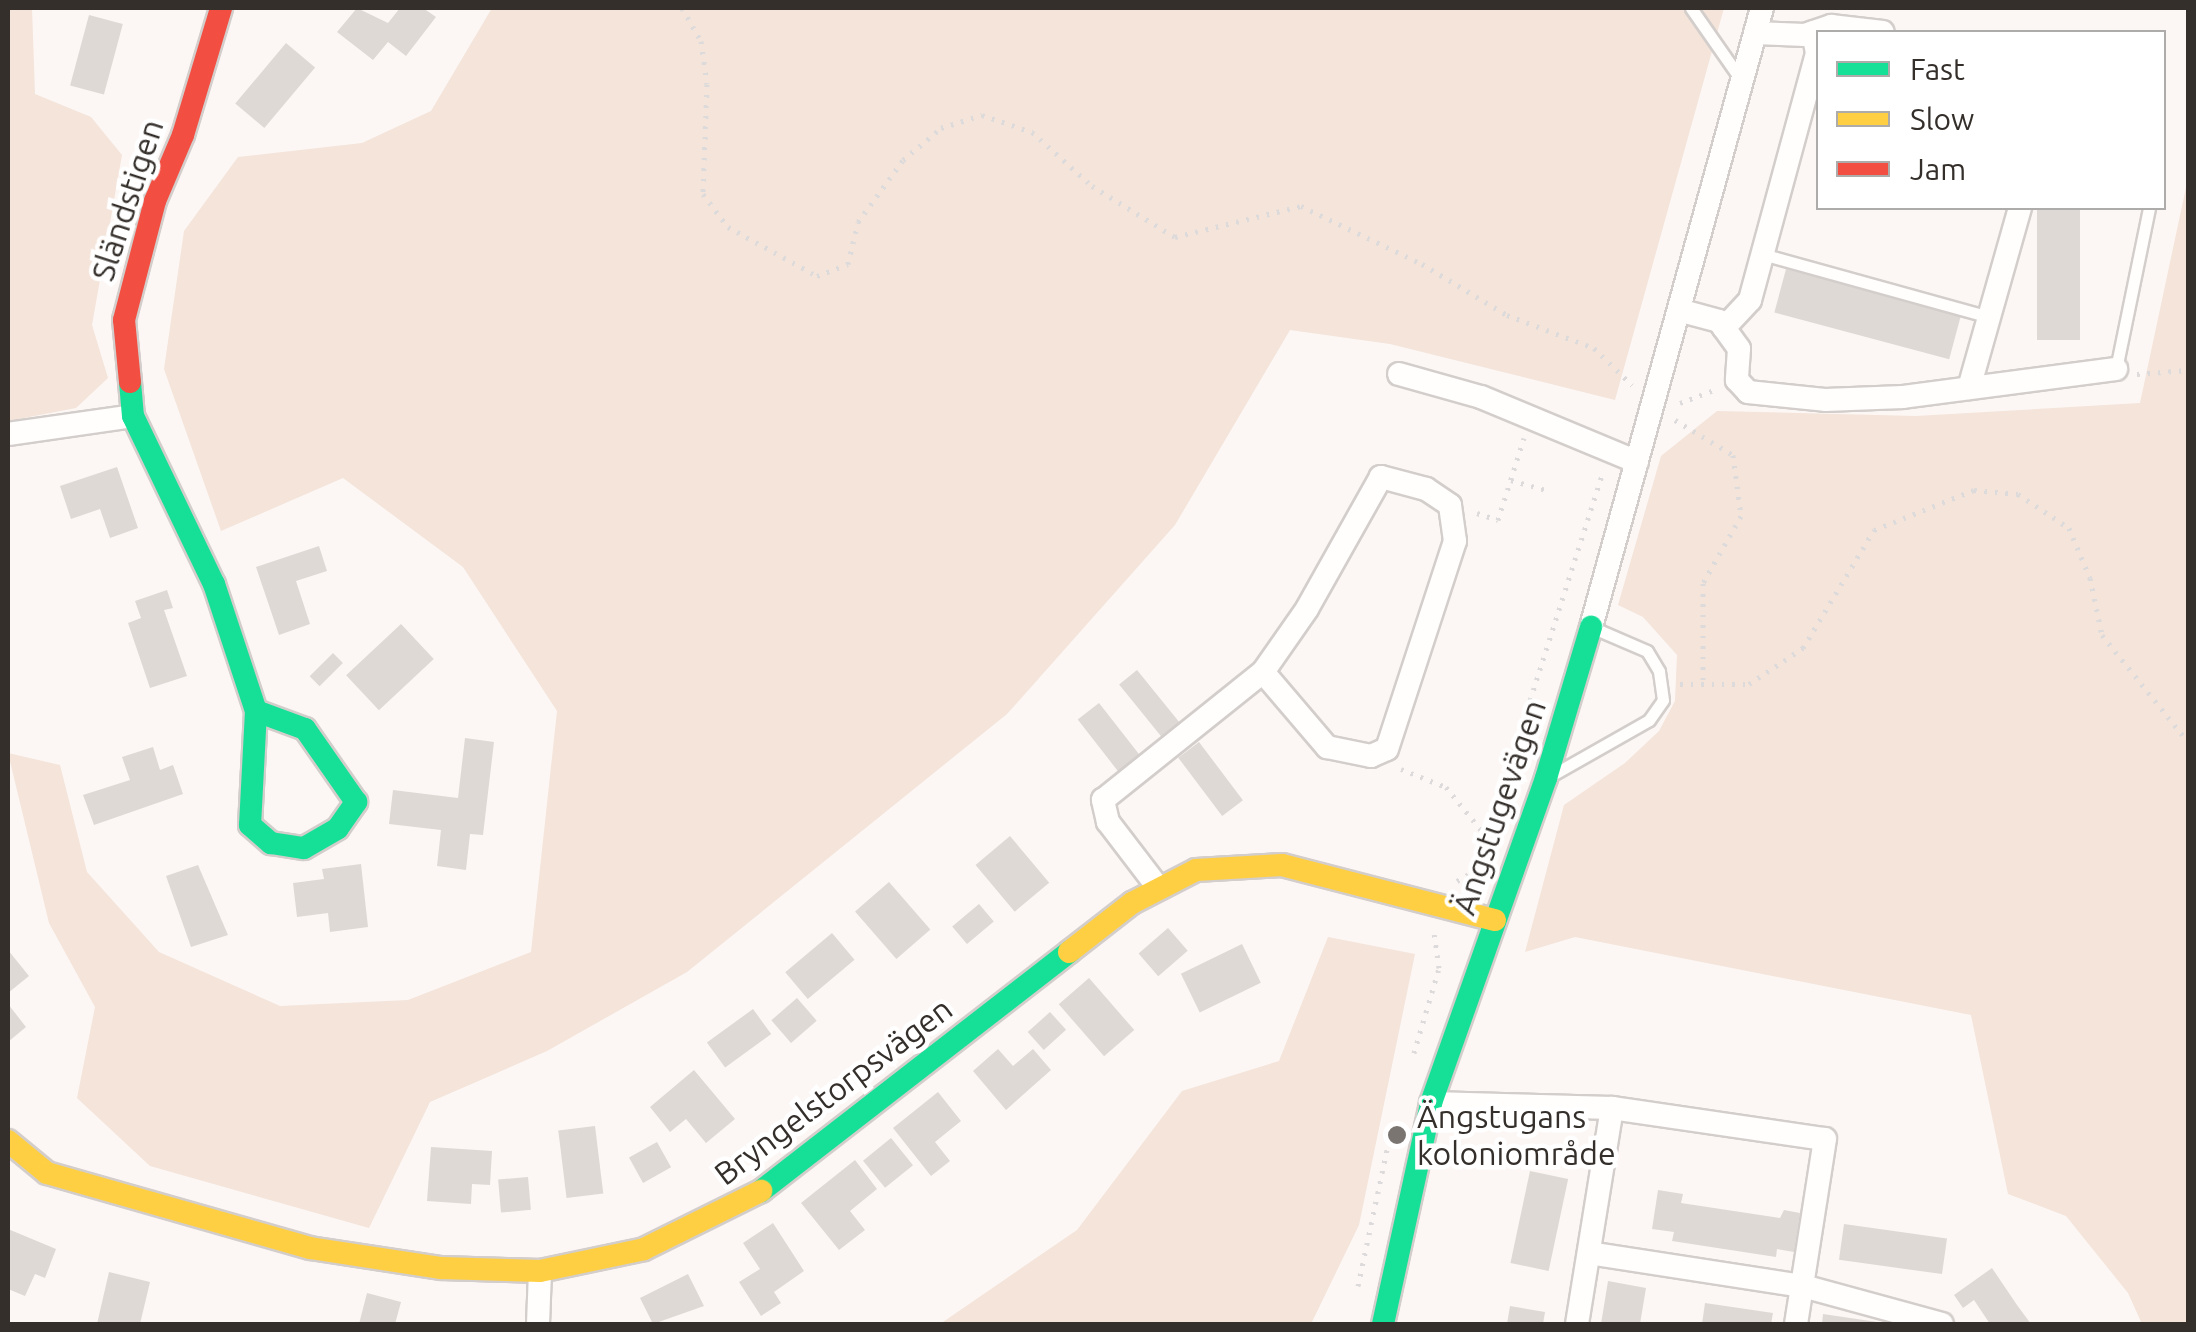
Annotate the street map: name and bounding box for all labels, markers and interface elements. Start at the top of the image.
legend [1816,30,2166,210]
text: Fast [1910,52,1965,86]
text: Slow [1910,102,1974,136]
street label: Sländstigen [83,115,171,285]
text: Jam [1910,152,1966,186]
street label: Ängstugevägen [1444,695,1554,919]
street label: Bryngelstorpsvägen [707,989,959,1193]
place label: Ängstugans koloniområde [1417,1098,1616,1173]
marker: Ängstugans koloniområde [1386,1124,1408,1146]

